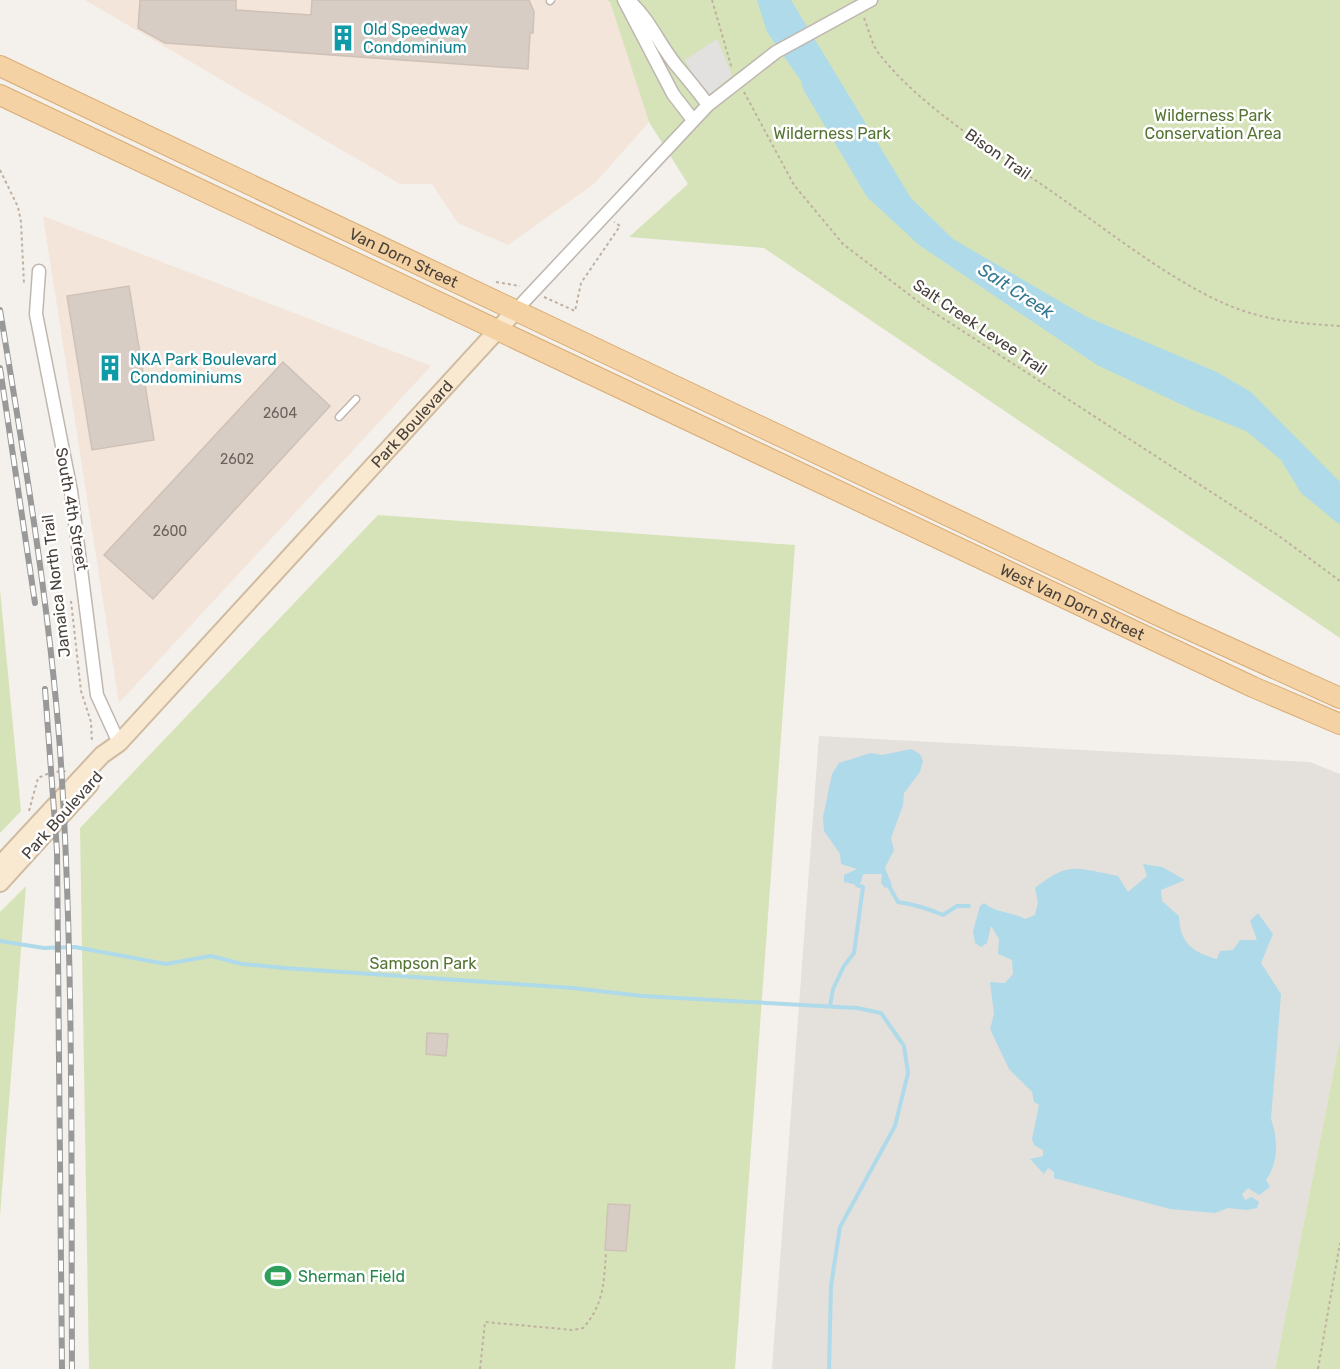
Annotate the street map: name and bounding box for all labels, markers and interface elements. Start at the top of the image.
place label: Old Speedway Condominium [363,20,468,57]
building icon: Old Speedway Condominium [328,23,358,53]
park label: Wilderness Park Conservation Area [1145,106,1281,143]
park label: Wilderness Park [773,124,891,143]
street label: Bison Trail [962,125,1034,183]
street label: Van Dorn Street [346,224,461,291]
water label: Salt Creek [974,258,1058,324]
street label: Salt Creek Levee Trail [909,275,1051,379]
place label: NKA Park Boulevard Condominiums [130,350,277,387]
building icon: NKA Park Boulevard Condominiums [95,353,125,383]
street label: Park Boulevard [367,376,457,471]
house number: 2604 [263,405,297,422]
street label: South 4th Street [52,446,92,572]
house number: 2602 [220,451,254,468]
street label: Jamaica North Trail [38,513,74,659]
house number: 2600 [153,523,187,540]
street label: West Van Dorn Street [997,559,1148,644]
street label: Park Boulevard [17,767,107,863]
park label: Sampson Park [370,954,477,973]
sports icon: Sherman Field [263,1261,293,1291]
place label: Sherman Field [298,1267,405,1286]

